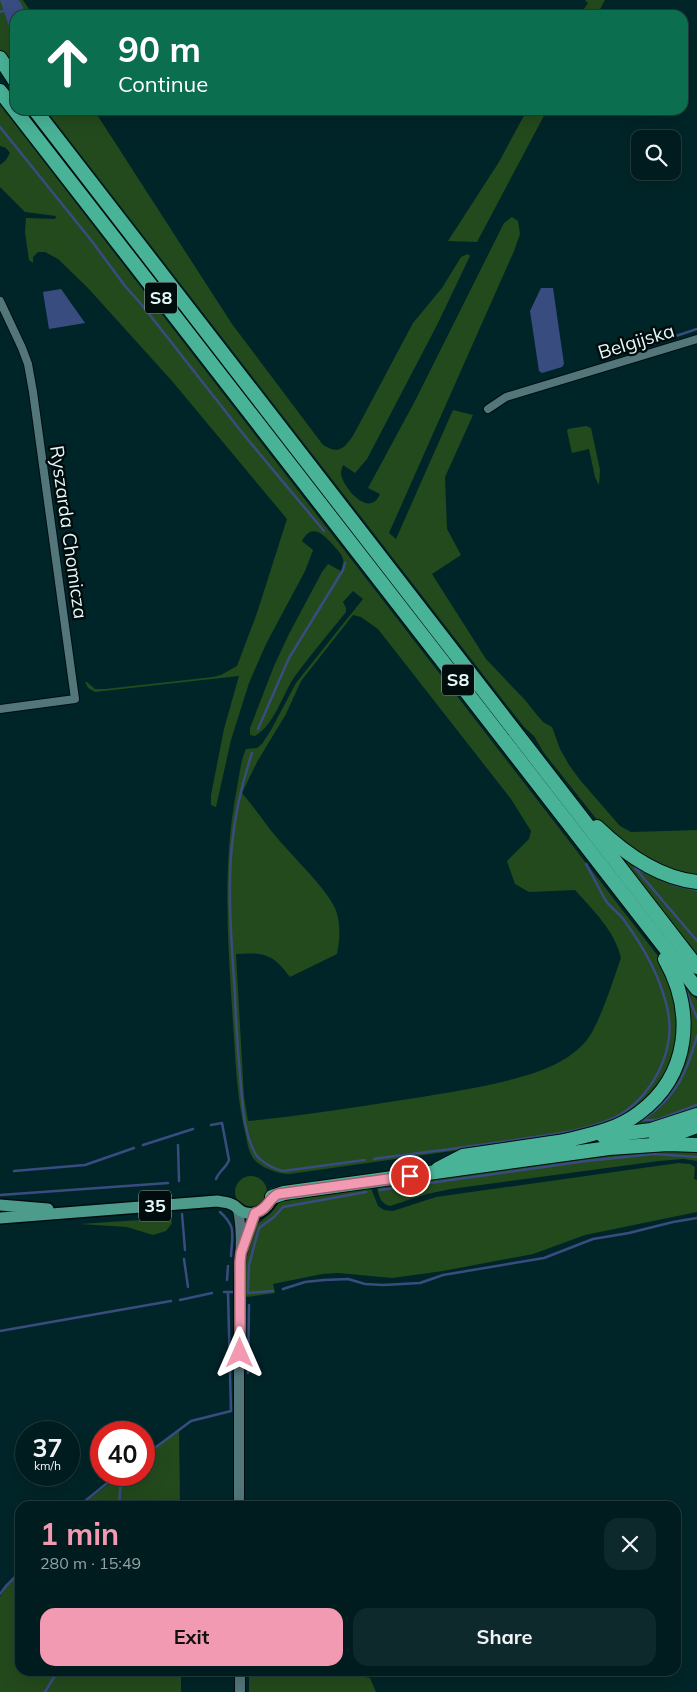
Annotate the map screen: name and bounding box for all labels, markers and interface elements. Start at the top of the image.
text: 90 m [118,27,201,71]
icon: ahead [35,30,100,95]
text: Continue [118,70,208,98]
map controls [631,130,681,180]
button: search [631,130,681,180]
road number: S8 [145,282,177,314]
street label: Belgijska [595,318,677,364]
street label: Ryszarda Chomicza [45,444,93,620]
road number: S8 [442,664,474,696]
pin [389,1155,431,1197]
icon: arrive [396,1162,424,1190]
road number: 35 [139,1190,171,1222]
position arrow [213,1326,265,1378]
speed limit sign: 40 [90,1421,155,1486]
text: 37 [32,1432,63,1463]
text: km/h [34,1458,61,1473]
text: 1 min [40,1515,119,1553]
button: close [604,1518,656,1570]
text: 280 m · 15:49 [40,1553,141,1573]
button: Exit [40,1608,343,1666]
button: Share [353,1608,656,1666]

